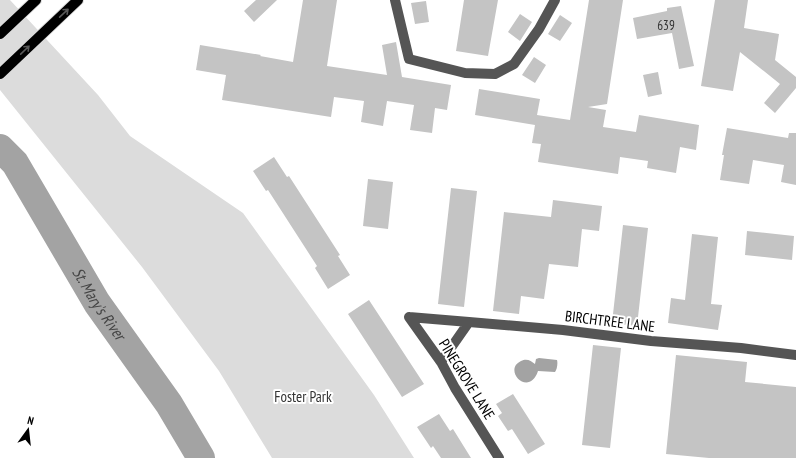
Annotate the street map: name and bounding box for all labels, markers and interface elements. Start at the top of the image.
one-way arrow [59,8,69,18]
house number: 639 [657,17,675,34]
one-way arrow [20,45,30,55]
water label: St. Mary's River [68,264,132,346]
street label: BIRCHTREE LANE [564,306,656,336]
street label: PINEGROVE LANE [435,335,499,423]
park label: Foster Park [274,387,332,406]
north arrow [8,410,48,450]
text: N [26,413,35,428]

